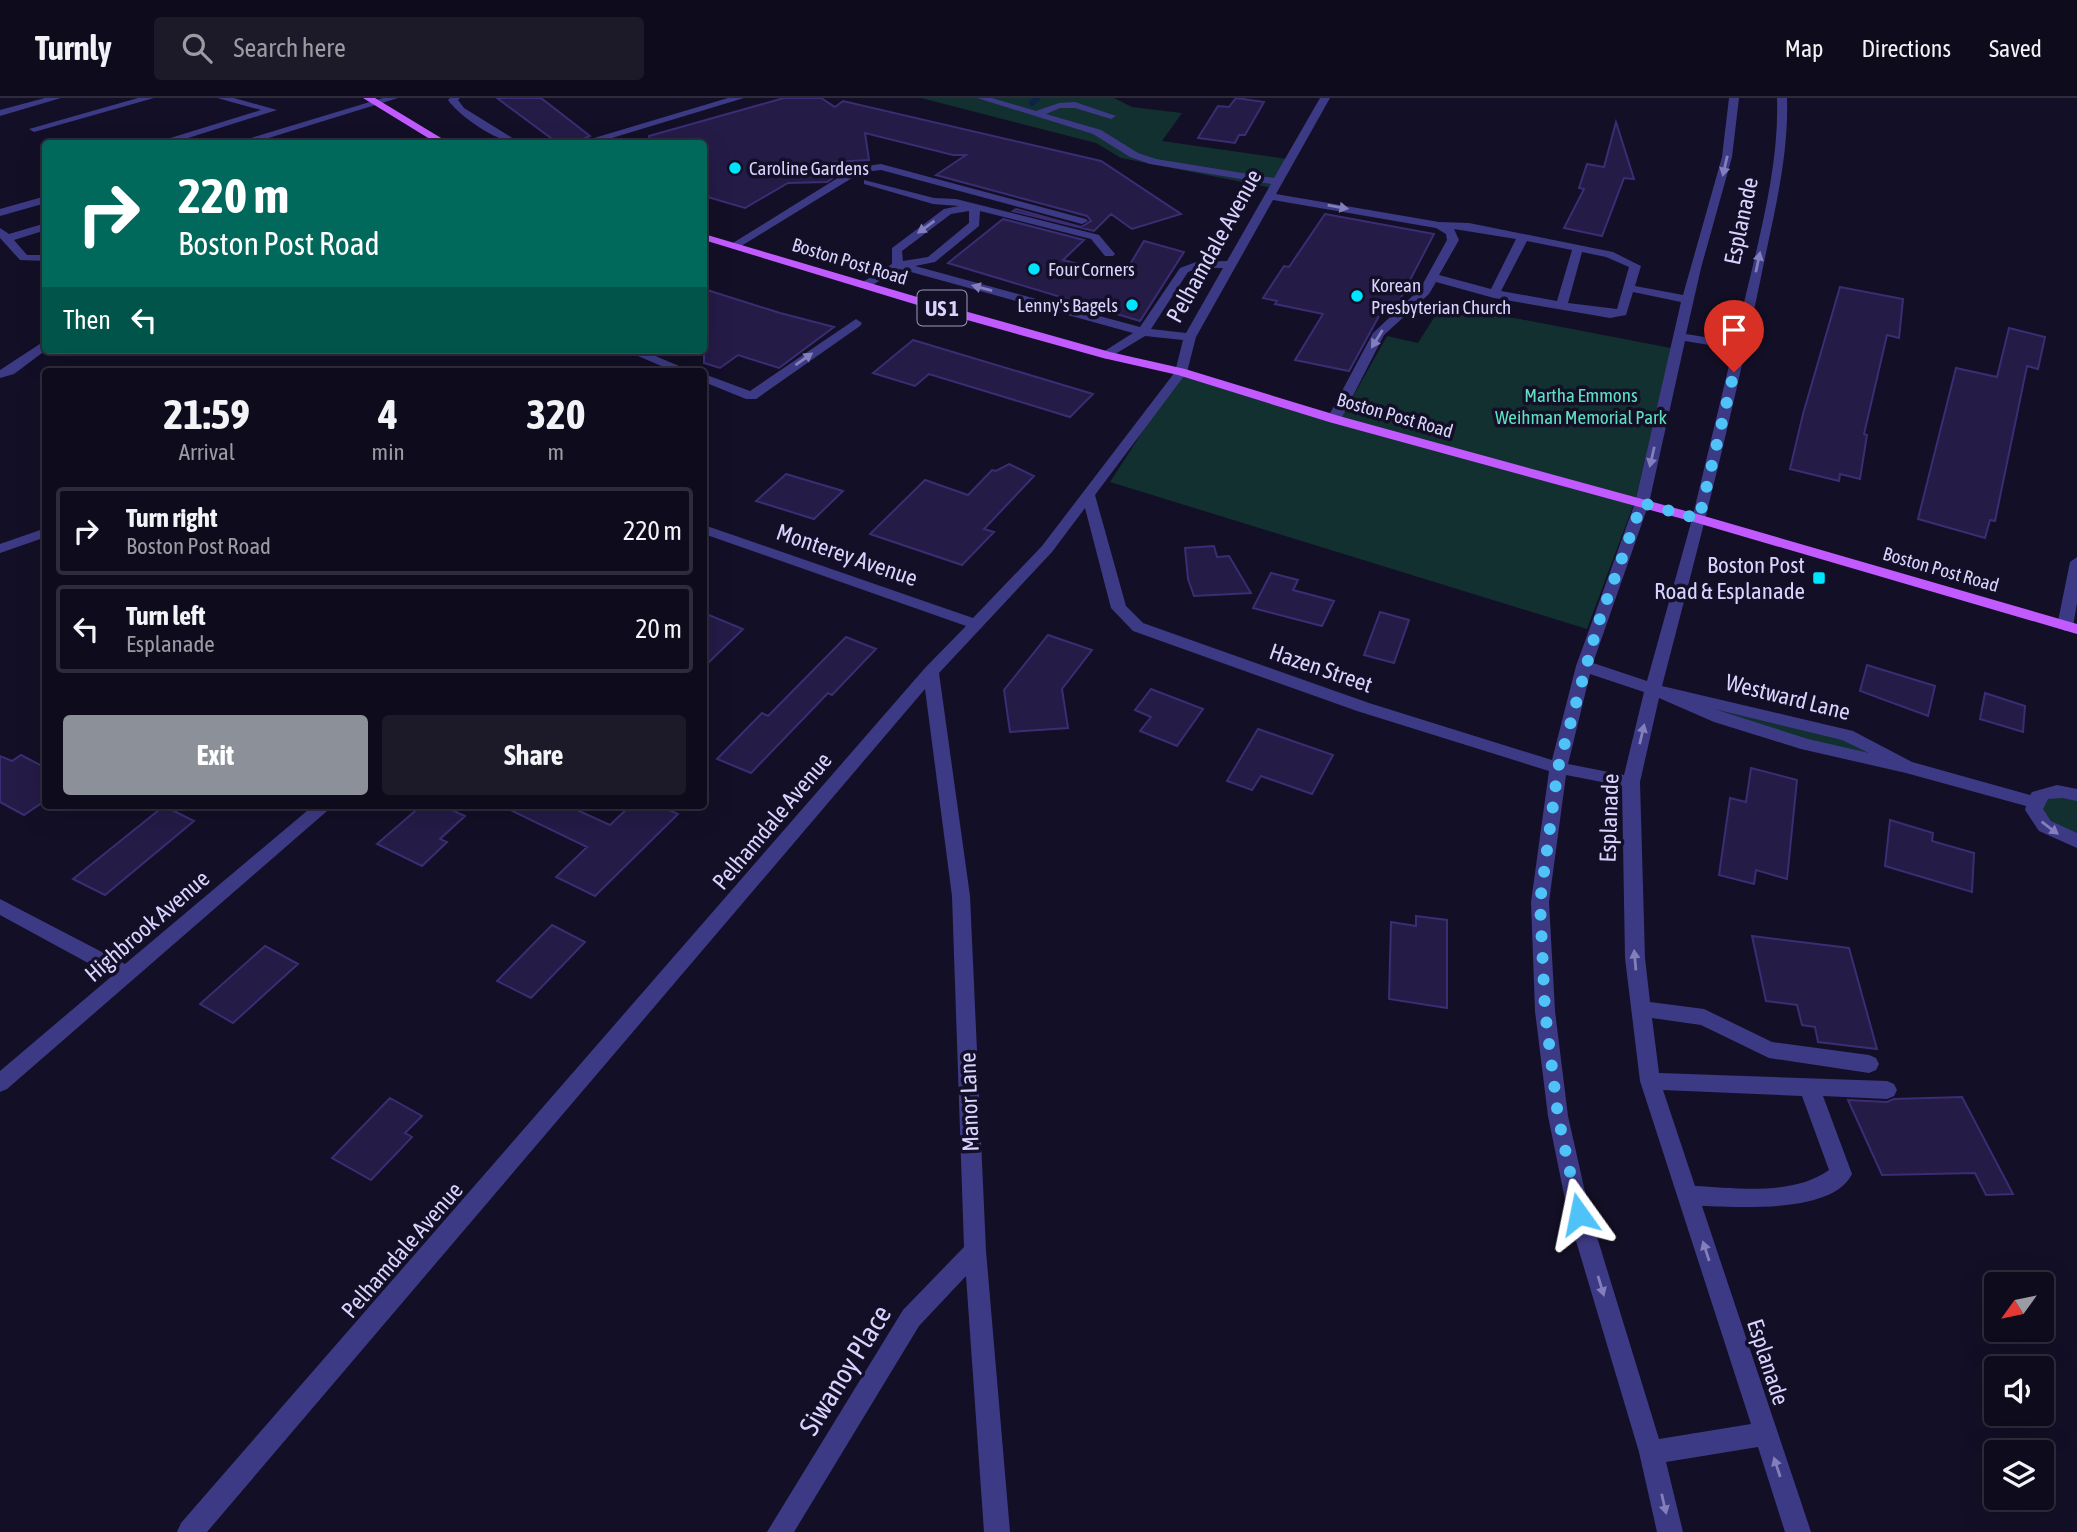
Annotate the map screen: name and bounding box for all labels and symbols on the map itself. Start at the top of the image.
one-way arrow [1719,155,1730,177]
place label: Caroline Gardens [749,157,869,179]
marker: Caroline Gardens [727,160,743,176]
street label: Pelhamdale Avenue [1161,165,1267,327]
street label: Esplanade [1719,175,1763,267]
one-way arrow [1327,202,1349,213]
one-way arrow [917,220,935,234]
street label: Boston Post Road [790,233,910,289]
one-way arrow [1752,251,1763,273]
place label: Four Corners [1048,258,1135,280]
marker: Four Corners [1026,261,1042,277]
place label: Korean Presbyterian Church [1371,274,1511,318]
one-way arrow [971,282,993,293]
marker: Korean Presbyterian Church [1349,288,1365,304]
road number: US 1 [918,290,967,326]
place label: Lenny's Bagels [1017,294,1118,316]
marker: Lenny's Bagels [1124,297,1140,313]
pin [1704,300,1764,372]
one-way arrow [1370,330,1383,349]
one-way arrow [795,352,813,366]
park label: Martha Emmons Weihman Memorial Park [1495,384,1668,428]
street label: Boston Post Road [1334,388,1456,442]
one-way arrow [1646,446,1657,468]
street label: Monterey Avenue [773,519,921,591]
street label: Boston Post Road [1880,542,2002,596]
place label: Boston Post Road & Esplanade [1654,552,1805,604]
marker: Boston Post Road & Esplanade [1811,570,1827,586]
street label: Hazen Street [1266,638,1376,698]
street label: Westward Lane [1723,669,1853,725]
one-way arrow [1637,723,1648,745]
street label: Pelhamdale Avenue [707,747,837,895]
street label: Esplanade [1594,773,1624,863]
one-way arrow [2041,820,2059,834]
street label: Highbrook Avenue [80,865,214,987]
one-way arrow [1629,949,1640,971]
street label: Manor Lane [954,1052,984,1152]
street label: Pelhamdale Avenue [336,1177,468,1323]
position arrow [1542,1177,1616,1251]
one-way arrow [1700,1240,1711,1261]
north arrow [1984,1272,2054,1342]
one-way arrow [1596,1275,1606,1296]
street label: Siwanoy Place [793,1299,897,1441]
street label: Esplanade [1742,1316,1794,1408]
one-way arrow [1771,1457,1782,1478]
one-way arrow [1658,1493,1669,1515]

